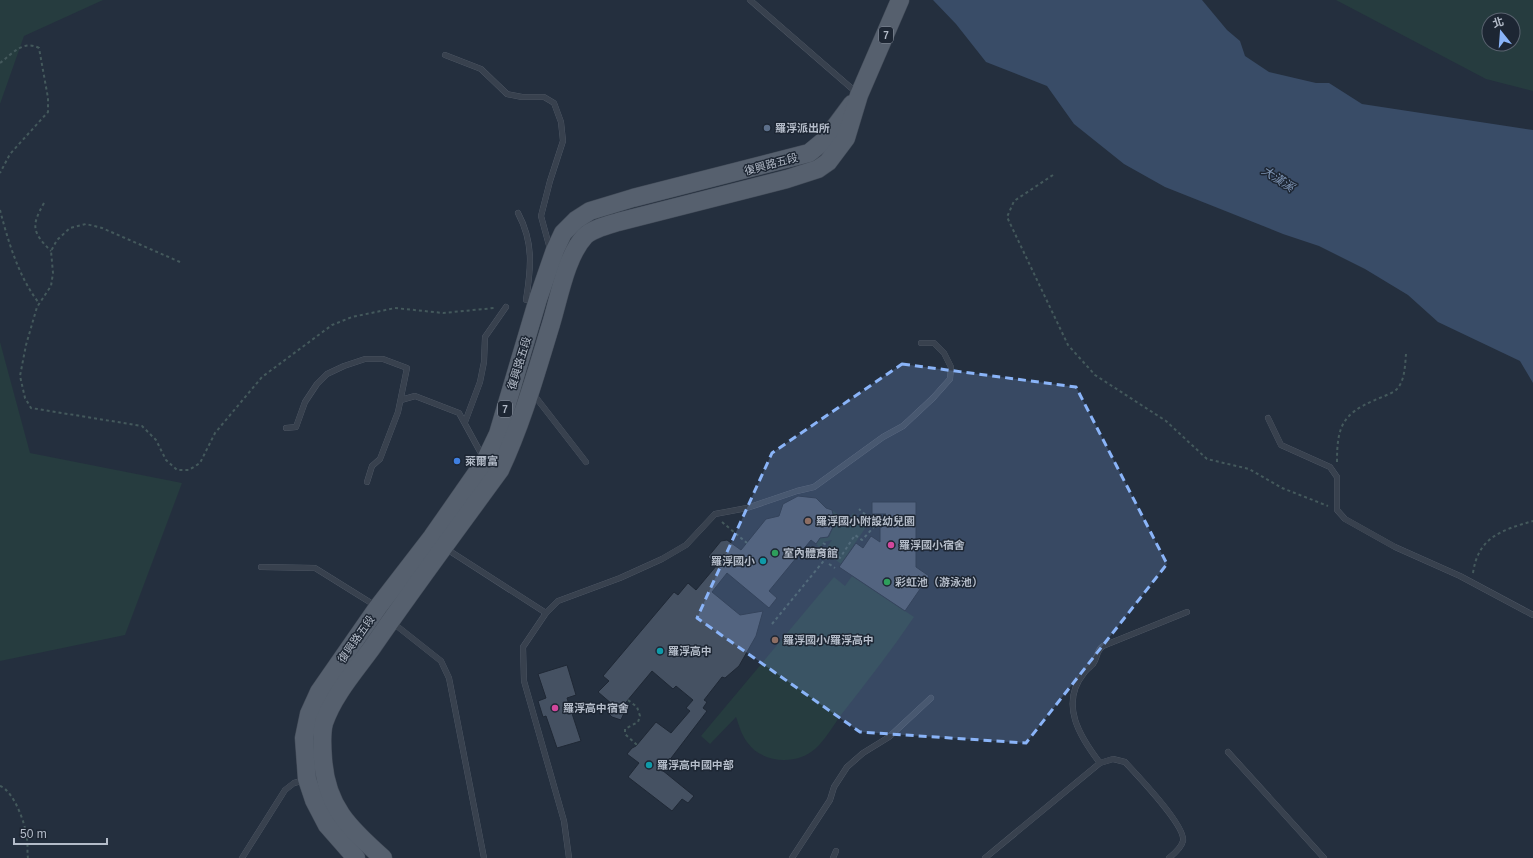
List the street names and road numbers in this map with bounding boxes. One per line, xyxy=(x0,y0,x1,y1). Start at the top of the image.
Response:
road number: 7 xyxy=(879,27,893,43)
street label: 復興路五段 xyxy=(743,151,799,177)
street label: 復興路五段 xyxy=(505,335,533,391)
road number: 7 xyxy=(498,401,512,417)
street label: 復興路五段 xyxy=(335,613,377,665)

